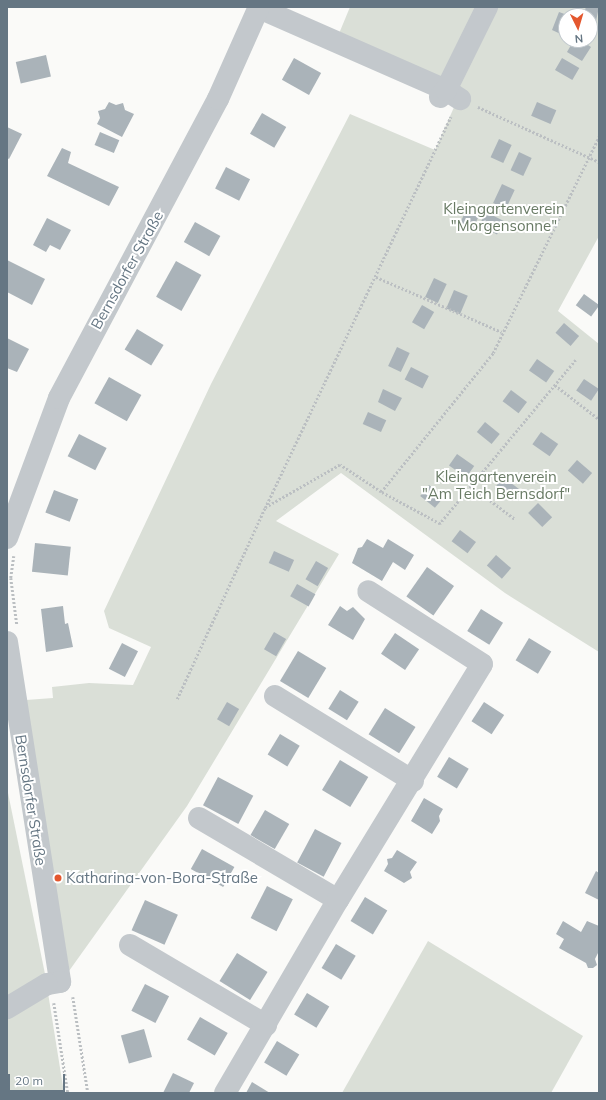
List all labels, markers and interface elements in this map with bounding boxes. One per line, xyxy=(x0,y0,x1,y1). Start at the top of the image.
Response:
north arrow xyxy=(558,8,598,48)
text: N xyxy=(574,32,584,46)
park label: Kleingartenverein "Morgensonne" xyxy=(443,199,565,234)
street label: Bernsdorfer Straße xyxy=(87,208,167,332)
park label: Kleingartenverein "Am Teich Bernsdorf" xyxy=(422,467,570,502)
street label: Bernsdorfer Straße xyxy=(12,733,50,867)
place label: Katharina-von-Bora-Straße xyxy=(66,869,258,887)
marker: Katharina-von-Bora-Straße xyxy=(53,873,63,883)
scale bar xyxy=(10,1066,67,1092)
text: 20 m xyxy=(15,1073,43,1088)

